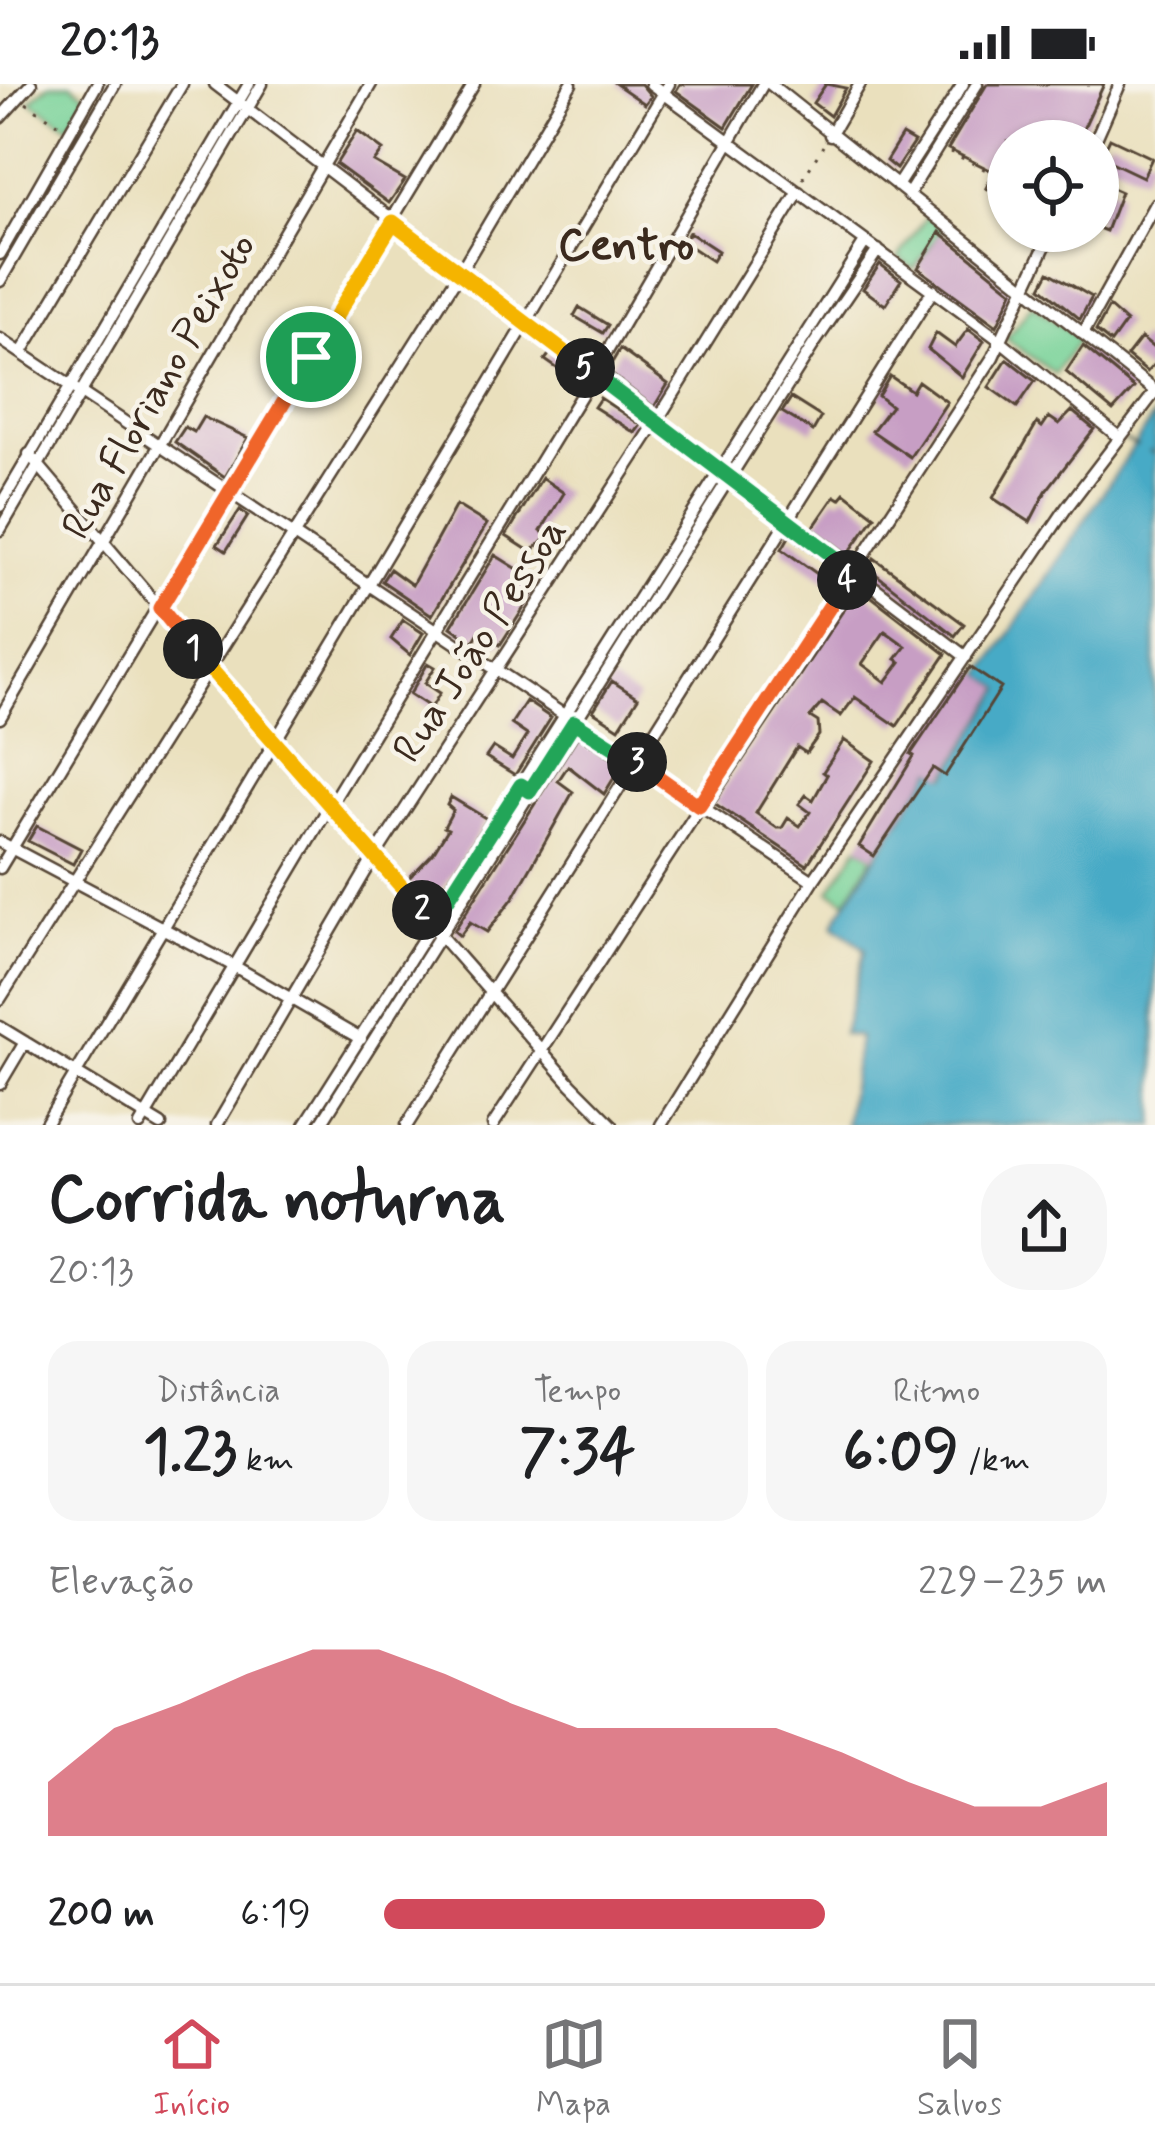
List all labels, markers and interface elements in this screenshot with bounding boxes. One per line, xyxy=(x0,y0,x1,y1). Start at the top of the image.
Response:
text: 20:13 xyxy=(60,13,159,72)
map controls xyxy=(987,120,1119,252)
button: locate xyxy=(987,120,1119,252)
district label: Centro xyxy=(558,217,694,276)
street label: Rua Floriano Peixoto xyxy=(50,224,270,550)
pin xyxy=(260,306,362,408)
icon: arrive xyxy=(278,324,344,390)
pin: 5 xyxy=(555,338,615,398)
text: 5 xyxy=(575,346,595,390)
street label: Rua João Pessoa xyxy=(381,508,581,774)
pin: 4 xyxy=(817,550,877,610)
text: 4 xyxy=(837,558,857,602)
pin: 1 xyxy=(163,619,223,679)
text: 1 xyxy=(186,627,200,671)
pin: 3 xyxy=(607,732,667,792)
text: 3 xyxy=(630,740,644,784)
pin: 2 xyxy=(392,880,452,940)
text: 2 xyxy=(414,888,430,932)
text: Corrida noturna xyxy=(48,1159,506,1245)
button: share xyxy=(981,1164,1107,1290)
text: 20:13 xyxy=(48,1247,134,1298)
text: Distância xyxy=(157,1370,280,1414)
text: Tempo xyxy=(534,1370,621,1414)
text: Ritmo xyxy=(893,1370,980,1414)
text: 1.23 xyxy=(143,1414,237,1493)
text: 7:34 xyxy=(520,1414,635,1493)
text: 6:09 xyxy=(843,1414,959,1493)
text: km xyxy=(237,1439,294,1483)
text: /km xyxy=(959,1439,1030,1483)
text: Elevação xyxy=(48,1557,194,1608)
text: 229–235 m xyxy=(918,1557,1107,1608)
text: 200 m xyxy=(48,1889,154,1940)
text: 6:19 xyxy=(240,1889,311,1940)
tab: Início xyxy=(153,2011,230,2127)
tab: Mapa xyxy=(536,2011,611,2127)
tab: Salvos xyxy=(917,2011,1002,2127)

